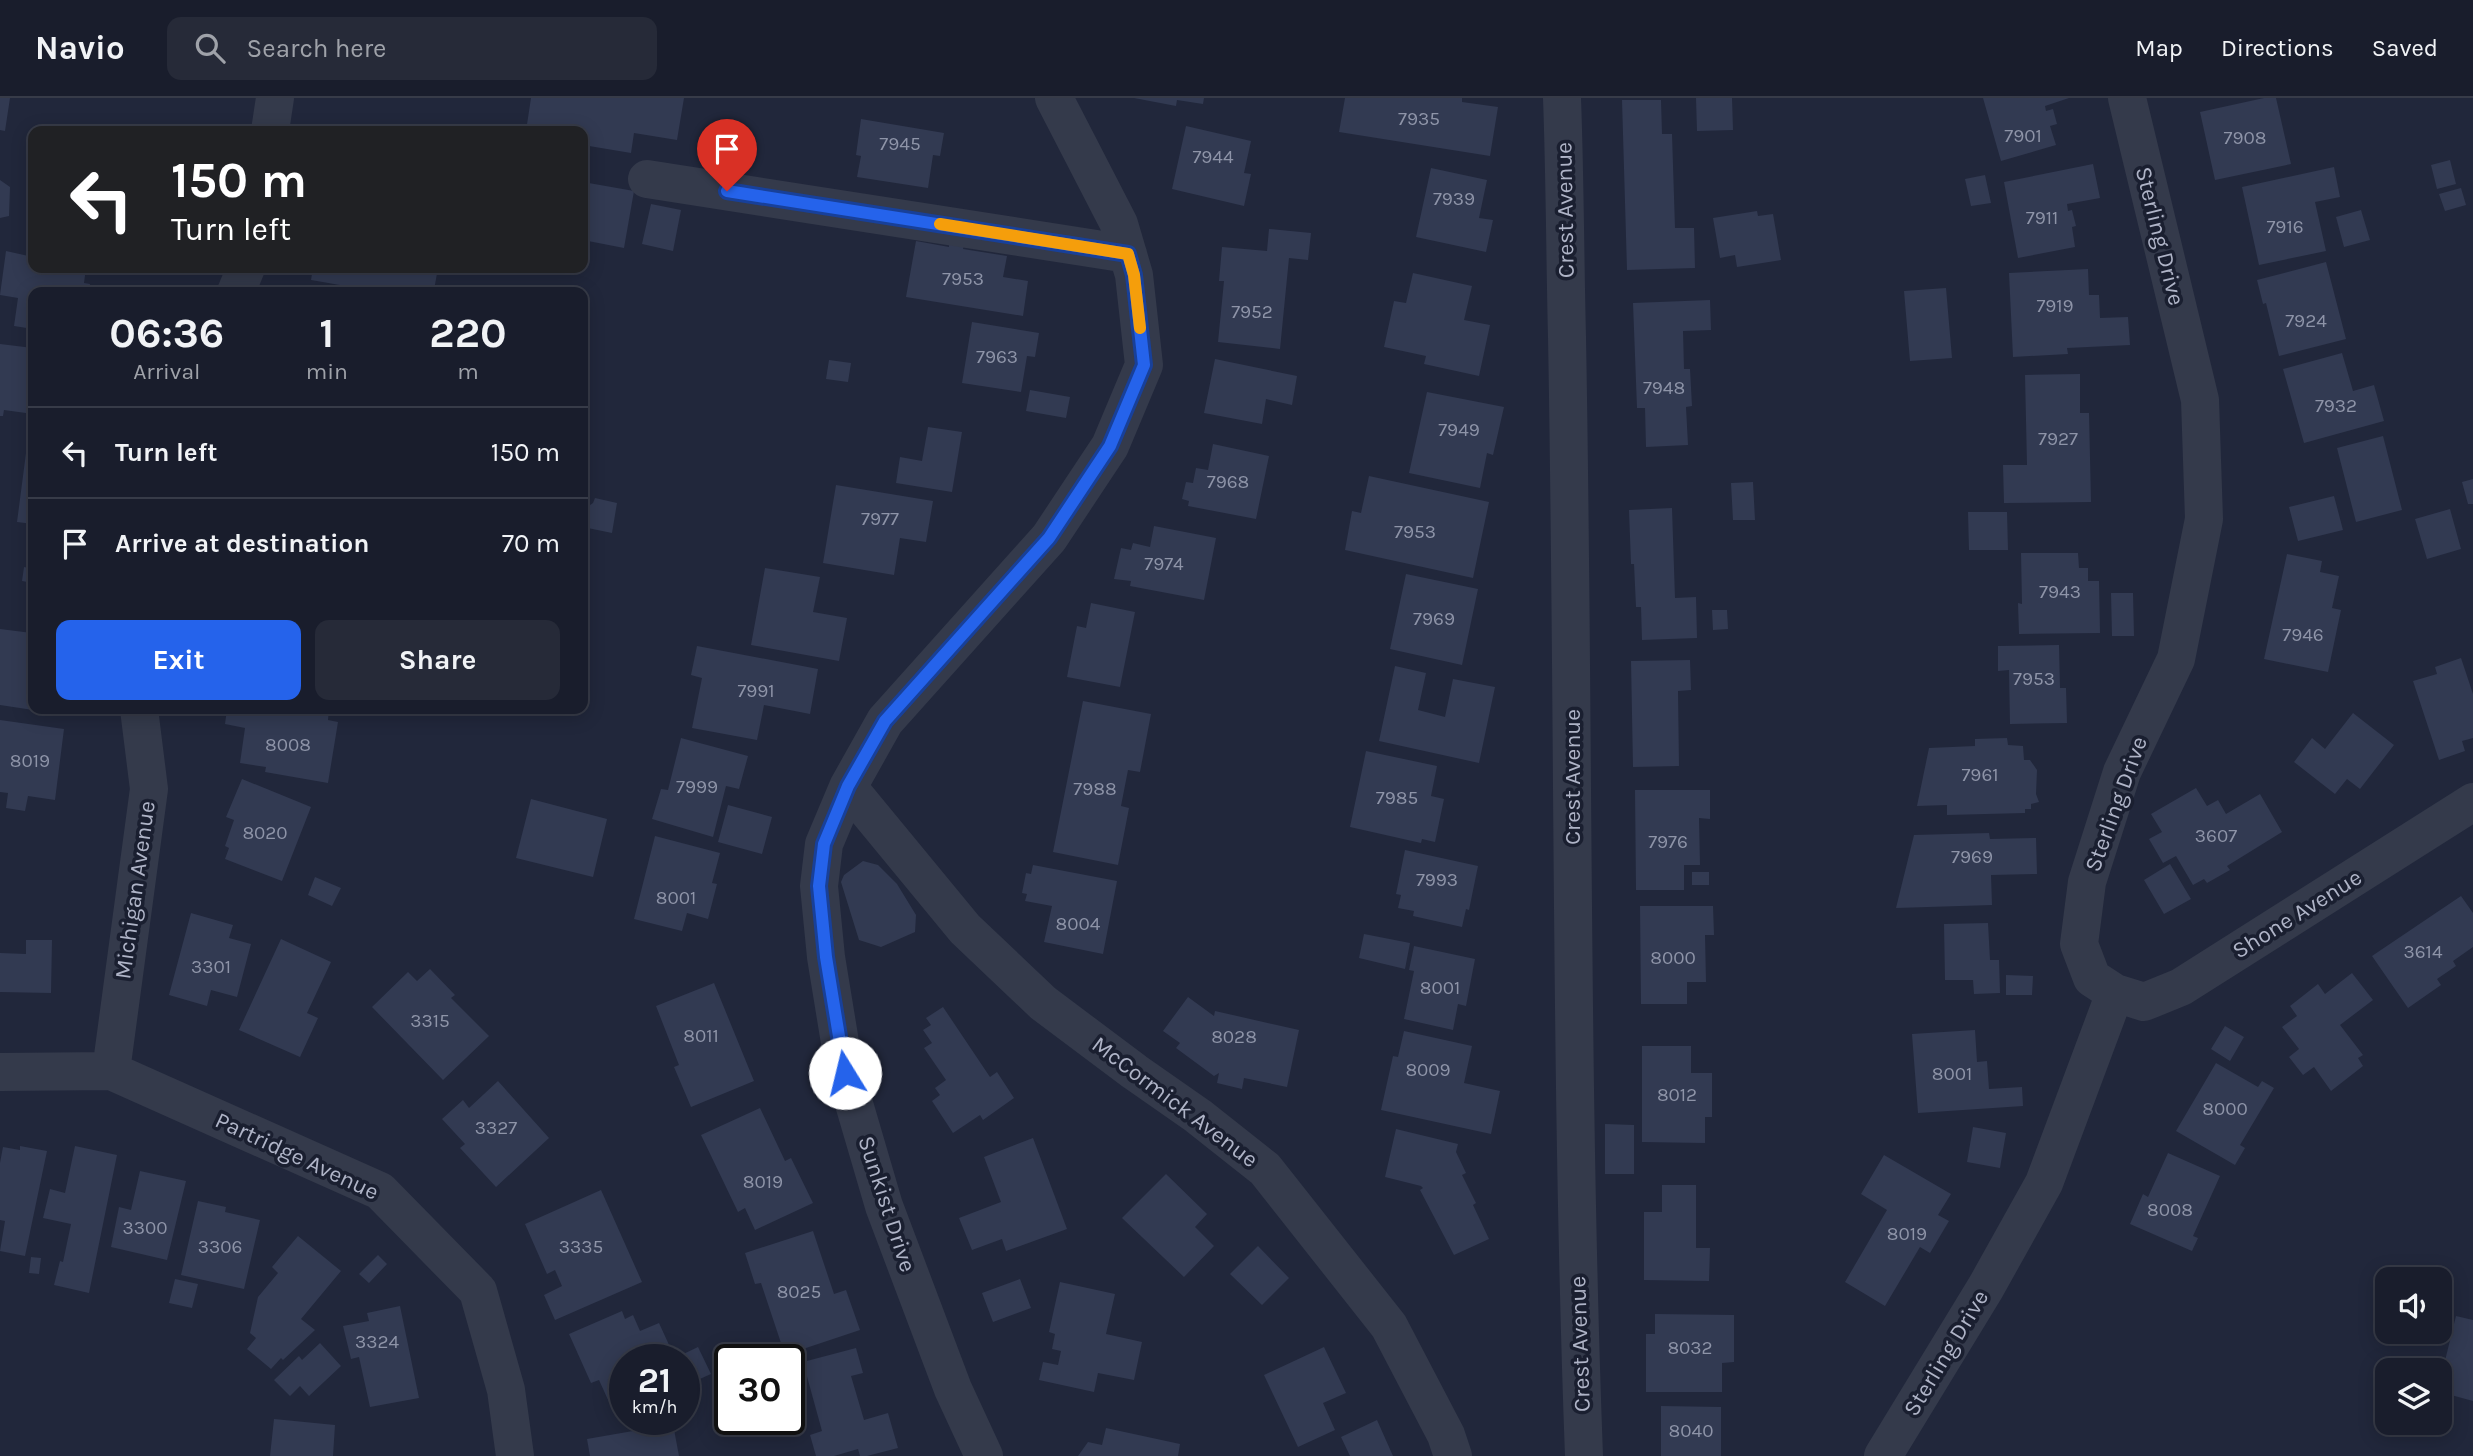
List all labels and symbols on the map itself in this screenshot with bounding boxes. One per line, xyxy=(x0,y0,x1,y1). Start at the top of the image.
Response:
house number: 7935 xyxy=(1398,108,1440,130)
pin xyxy=(697,119,757,191)
house number: 7901 xyxy=(2004,125,2042,147)
house number: 7908 xyxy=(2224,127,2266,149)
house number: 7945 xyxy=(879,133,921,155)
street label: Crest Avenue xyxy=(1550,142,1580,278)
house number: 7944 xyxy=(1192,146,1234,168)
street label: Sterling Drive xyxy=(2130,164,2190,308)
house number: 7939 xyxy=(1433,188,1475,210)
house number: 7911 xyxy=(2026,207,2058,229)
house number: 7916 xyxy=(2266,216,2304,238)
house number: 7953 xyxy=(942,268,984,290)
house number: 7919 xyxy=(2036,295,2074,317)
house number: 7952 xyxy=(1231,301,1273,323)
house number: 7924 xyxy=(2285,310,2327,332)
house number: 7963 xyxy=(976,346,1018,368)
house number: 7948 xyxy=(1643,377,1685,399)
house number: 7932 xyxy=(2315,395,2357,417)
house number: 7949 xyxy=(1438,419,1480,441)
house number: 7927 xyxy=(2038,428,2078,450)
house number: 7968 xyxy=(1207,471,1249,493)
house number: 7977 xyxy=(861,508,899,530)
house number: 7953 xyxy=(1394,521,1436,543)
house number: 7974 xyxy=(1144,553,1184,575)
house number: 7943 xyxy=(2039,581,2081,603)
house number: 7969 xyxy=(1413,608,1455,630)
house number: 7946 xyxy=(2282,624,2324,646)
house number: 7953 xyxy=(2013,668,2055,690)
house number: 7991 xyxy=(737,680,775,702)
street label: Crest Avenue xyxy=(1559,709,1586,845)
street label: Sterling Drive xyxy=(2079,733,2153,875)
house number: 8008 xyxy=(265,734,311,756)
house number: 8019 xyxy=(10,750,50,772)
house number: 7961 xyxy=(1961,764,1999,786)
house number: 7999 xyxy=(676,776,718,798)
house number: 7988 xyxy=(1073,778,1117,800)
house number: 7985 xyxy=(1376,787,1418,809)
street label: Michigan Avenue xyxy=(109,799,161,981)
house number: 8020 xyxy=(242,822,288,844)
house number: 3607 xyxy=(2195,825,2237,847)
house number: 7976 xyxy=(1648,831,1688,853)
house number: 7969 xyxy=(1951,846,1993,868)
street label: Shone Avenue xyxy=(2227,864,2367,964)
house number: 7993 xyxy=(1416,869,1458,891)
house number: 8001 xyxy=(656,887,696,909)
house number: 8004 xyxy=(1056,913,1101,935)
house number: 3614 xyxy=(2404,941,2443,963)
house number: 8000 xyxy=(1650,947,1696,969)
house number: 3301 xyxy=(191,956,231,978)
house number: 8001 xyxy=(1420,977,1460,999)
house number: 3315 xyxy=(410,1010,450,1032)
house number: 8011 xyxy=(683,1025,719,1047)
house number: 8028 xyxy=(1211,1026,1257,1048)
street label: McCormick Avenue xyxy=(1087,1031,1263,1173)
position arrow xyxy=(808,1036,882,1110)
house number: 8009 xyxy=(1405,1059,1451,1081)
house number: 8001 xyxy=(1932,1063,1972,1085)
house number: 8012 xyxy=(1657,1084,1697,1106)
house number: 8000 xyxy=(2202,1098,2248,1120)
street label: Partridge Avenue xyxy=(211,1106,383,1206)
house number: 3327 xyxy=(475,1117,517,1139)
street label: Sunkist Drive xyxy=(852,1133,922,1275)
house number: 8019 xyxy=(743,1171,783,1193)
house number: 8008 xyxy=(2147,1199,2193,1221)
house number: 3300 xyxy=(123,1217,168,1239)
house number: 8019 xyxy=(1887,1223,1927,1245)
house number: 3306 xyxy=(198,1236,242,1258)
house number: 3335 xyxy=(559,1236,603,1258)
street label: Crest Avenue xyxy=(1564,1276,1596,1412)
house number: 8025 xyxy=(777,1281,821,1303)
street label: Sterling Drive xyxy=(1898,1285,1994,1421)
house number: 3324 xyxy=(355,1331,399,1353)
house number: 8032 xyxy=(1667,1337,1713,1359)
speed limit sign: 30 xyxy=(714,1344,805,1435)
house number: 8040 xyxy=(1669,1420,1713,1442)

